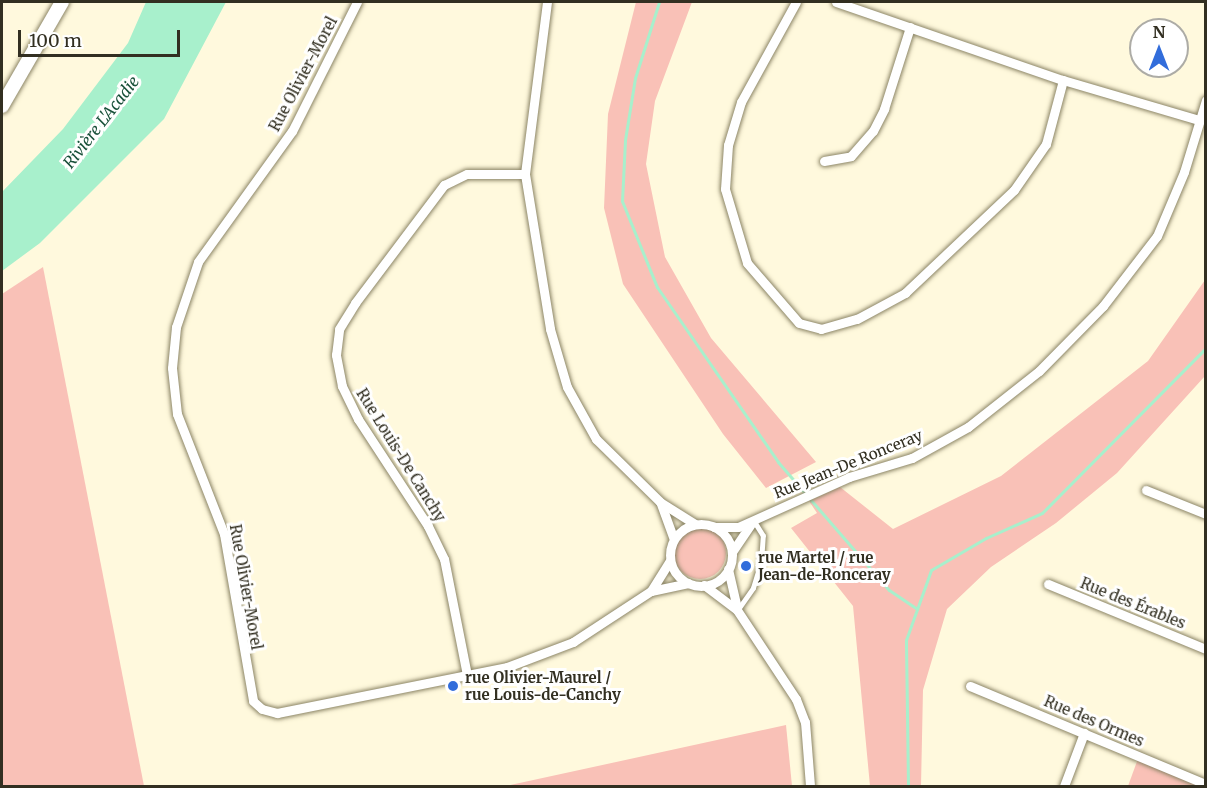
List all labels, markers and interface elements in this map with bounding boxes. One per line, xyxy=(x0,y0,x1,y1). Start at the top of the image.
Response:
street label: Rue Olivier-Morel xyxy=(265,14,341,134)
scale bar xyxy=(21,18,183,56)
north arrow xyxy=(1129,18,1189,78)
text: N xyxy=(1153,22,1165,42)
text: 100 m xyxy=(29,29,82,52)
water label: Rivière L'Acadie xyxy=(59,72,143,172)
street label: Rue Louis-De Canchy xyxy=(353,385,449,525)
street label: Rue Jean-De Ronceray xyxy=(771,426,925,502)
street label: Rue Olivier-Morel xyxy=(226,523,266,651)
place label: rue Martel / rue Jean-de-Ronceray xyxy=(758,548,891,583)
marker: rue Martel / rue Jean-de-Ronceray xyxy=(739,559,753,573)
street label: Rue des Érables xyxy=(1078,574,1188,632)
place label: rue Olivier-Maurel / rue Louis-de-Canchy xyxy=(465,668,621,703)
marker: rue Olivier-Maurel / rue Louis-de-Canchy xyxy=(446,679,460,693)
street label: Rue des Ormes xyxy=(1041,692,1147,750)

